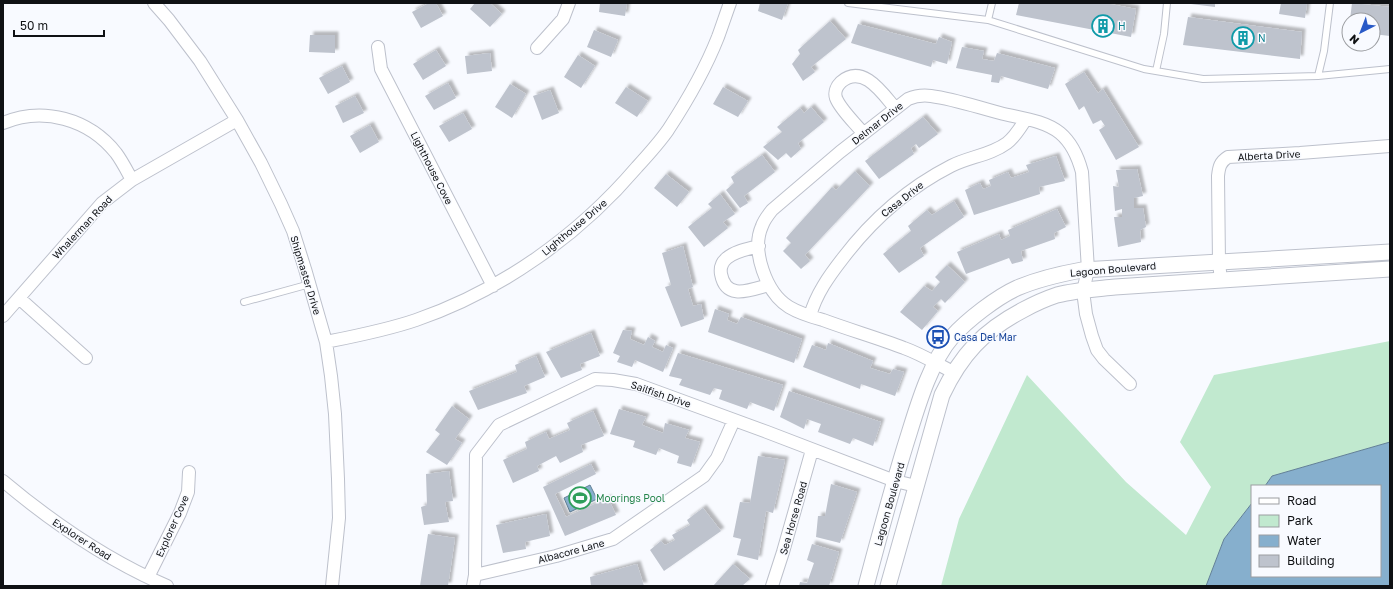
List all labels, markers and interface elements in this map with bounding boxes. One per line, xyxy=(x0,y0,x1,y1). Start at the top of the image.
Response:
scale bar xyxy=(14,12,104,38)
north arrow xyxy=(1341,12,1381,52)
building icon: H xyxy=(1090,13,1116,39)
text: 50 m xyxy=(20,18,48,33)
place label: H xyxy=(1118,20,1126,32)
building icon: N xyxy=(1230,25,1256,51)
place label: N xyxy=(1258,32,1266,44)
text: N xyxy=(1347,32,1361,47)
street label: Delmar Drive xyxy=(849,99,905,147)
street label: Lighthouse Cove xyxy=(408,130,456,207)
street label: Alberta Drive xyxy=(1237,147,1301,163)
street label: Casa Drive xyxy=(878,179,926,219)
street label: Whalerman Road xyxy=(50,193,114,261)
street label: Lighthouse Drive xyxy=(539,196,609,258)
street label: Shipmaster Drive xyxy=(288,234,324,316)
street label: Lagoon Boulevard xyxy=(1069,259,1157,279)
bus stop icon: Casa Del Mar xyxy=(925,324,951,350)
place label: Casa Del Mar xyxy=(954,331,1017,343)
street label: Sailfish Drive xyxy=(629,378,693,410)
street label: Lagoon Boulevard xyxy=(871,461,907,547)
street label: Sea Horse Road xyxy=(777,480,809,556)
sports icon: Moorings Pool xyxy=(567,485,593,511)
legend xyxy=(1251,485,1381,577)
place label: Moorings Pool xyxy=(596,492,665,504)
street label: Explorer Cove xyxy=(153,493,191,559)
text: Road xyxy=(1287,493,1316,508)
text: Park xyxy=(1287,513,1313,528)
street label: Explorer Road xyxy=(50,516,114,562)
text: Water xyxy=(1287,533,1321,548)
street label: Albacore Lane xyxy=(536,536,606,566)
text: Building xyxy=(1287,553,1335,568)

